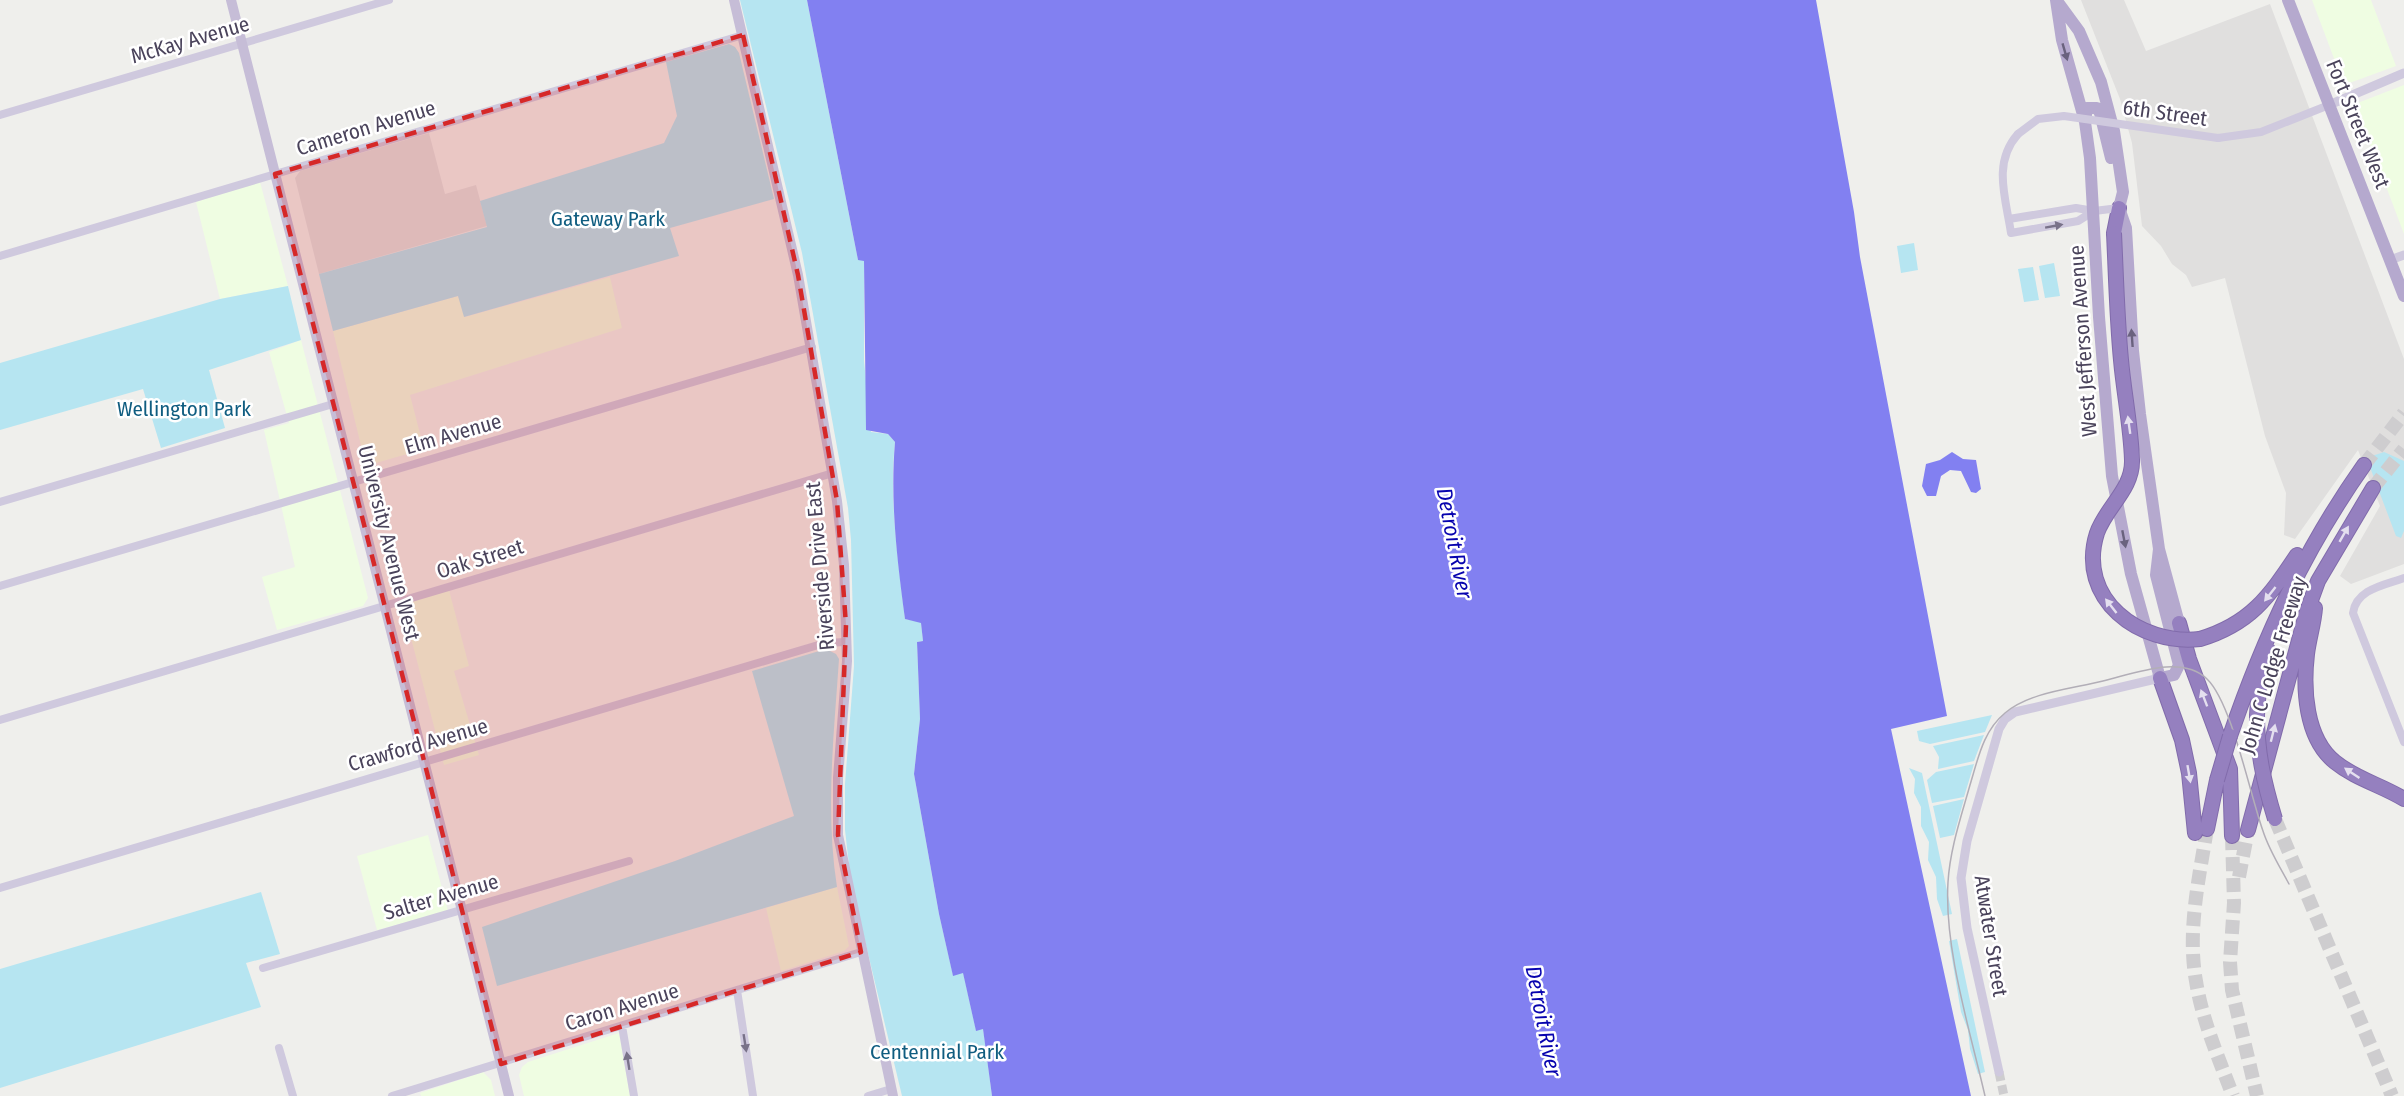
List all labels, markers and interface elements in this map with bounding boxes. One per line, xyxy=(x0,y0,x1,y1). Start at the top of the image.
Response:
street label: McKay Avenue xyxy=(128,11,252,69)
one-way arrow xyxy=(2061,43,2070,61)
street label: Fort Street West xyxy=(2320,56,2396,192)
street label: Cameron Avenue xyxy=(293,94,439,162)
street label: 6th Street xyxy=(2121,94,2209,132)
park label: Gateway Park xyxy=(551,206,665,232)
one-way arrow xyxy=(2045,221,2064,230)
street label: West Jefferson Avenue xyxy=(2063,244,2103,438)
one-way arrow xyxy=(2127,328,2137,347)
park label: Wellington Park xyxy=(117,396,251,422)
street label: Elm Avenue xyxy=(402,408,504,460)
one-way arrow xyxy=(2124,415,2134,434)
street label: University Avenue West xyxy=(352,443,426,644)
street label: Riverside Drive East xyxy=(800,480,840,651)
water label: Detroit River xyxy=(1431,486,1479,602)
one-way arrow xyxy=(2339,526,2350,542)
one-way arrow xyxy=(2120,530,2129,549)
street label: Oak Street xyxy=(433,533,527,585)
street label: John C Lodge Freeway xyxy=(2234,573,2313,757)
one-way arrow xyxy=(2263,586,2276,602)
one-way arrow xyxy=(2105,598,2117,613)
one-way arrow xyxy=(2199,689,2208,707)
street label: Crawford Avenue xyxy=(345,713,491,777)
one-way arrow xyxy=(2269,723,2279,742)
one-way arrow xyxy=(2184,764,2193,783)
one-way arrow xyxy=(2344,768,2360,779)
street label: Salter Avenue xyxy=(381,868,501,926)
street label: Atwater Street xyxy=(1969,873,2013,999)
water label: Detroit River xyxy=(1520,964,1568,1080)
street label: Caron Avenue xyxy=(562,977,682,1037)
one-way arrow xyxy=(741,1034,750,1053)
park label: Centennial Park xyxy=(870,1039,1004,1065)
one-way arrow xyxy=(624,1051,633,1070)

